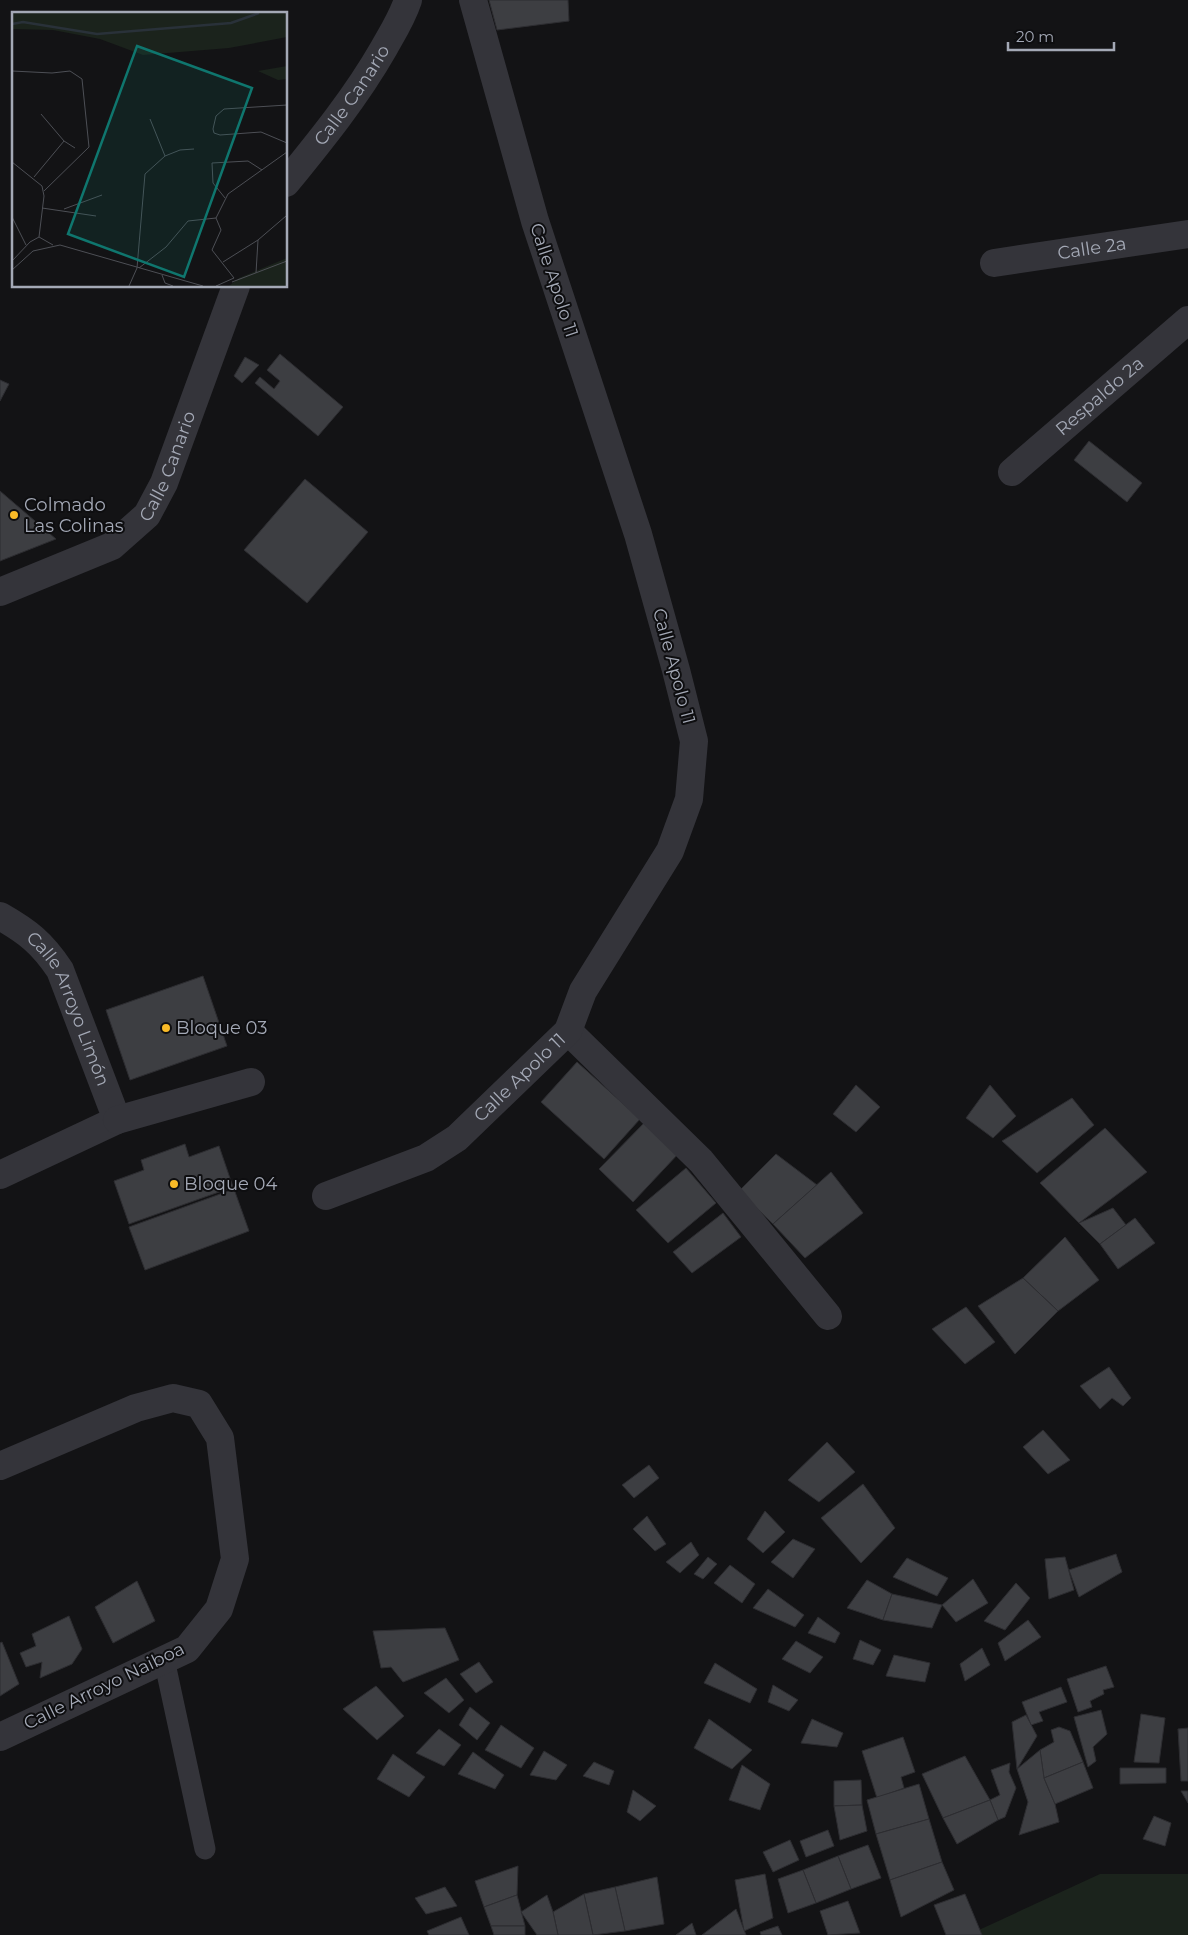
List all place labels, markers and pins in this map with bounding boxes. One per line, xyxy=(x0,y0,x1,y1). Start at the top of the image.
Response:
place label: Colmado Las Colinas xyxy=(24,494,124,537)
marker: Colmado Las Colinas xyxy=(8,509,20,521)
place label: Bloque 03 xyxy=(176,1017,267,1039)
marker: Bloque 03 xyxy=(160,1022,172,1034)
place label: Bloque 04 xyxy=(184,1173,278,1195)
marker: Bloque 04 xyxy=(168,1178,180,1190)

